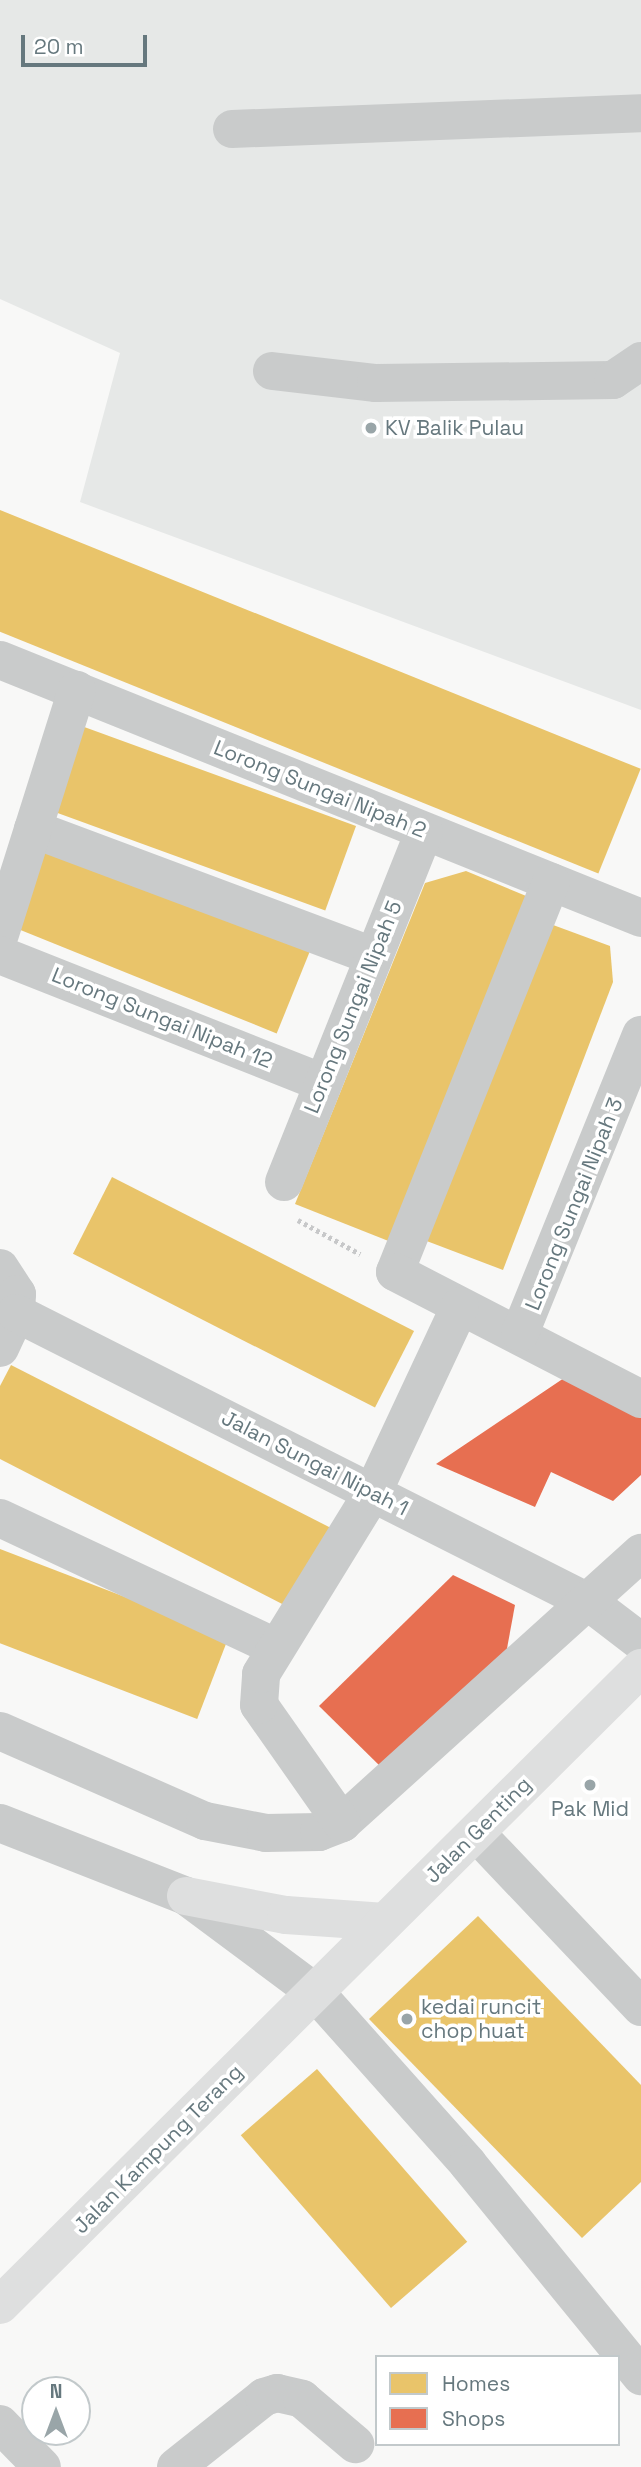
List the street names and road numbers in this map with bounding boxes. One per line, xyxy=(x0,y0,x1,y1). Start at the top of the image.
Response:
street label: Lorong Sungai Nipah 2 xyxy=(210,735,430,843)
street label: Lorong Sungai Nipah 5 xyxy=(299,897,407,1117)
street label: Lorong Sungai Nipah 12 xyxy=(48,962,276,1074)
street label: Lorong Sungai Nipah 3 xyxy=(520,1094,628,1314)
street label: Jalan Sungai Nipah 1 xyxy=(218,1405,412,1521)
street label: Jalan Genting xyxy=(420,1772,536,1888)
street label: Jalan Kampung Terang xyxy=(68,2059,248,2239)

